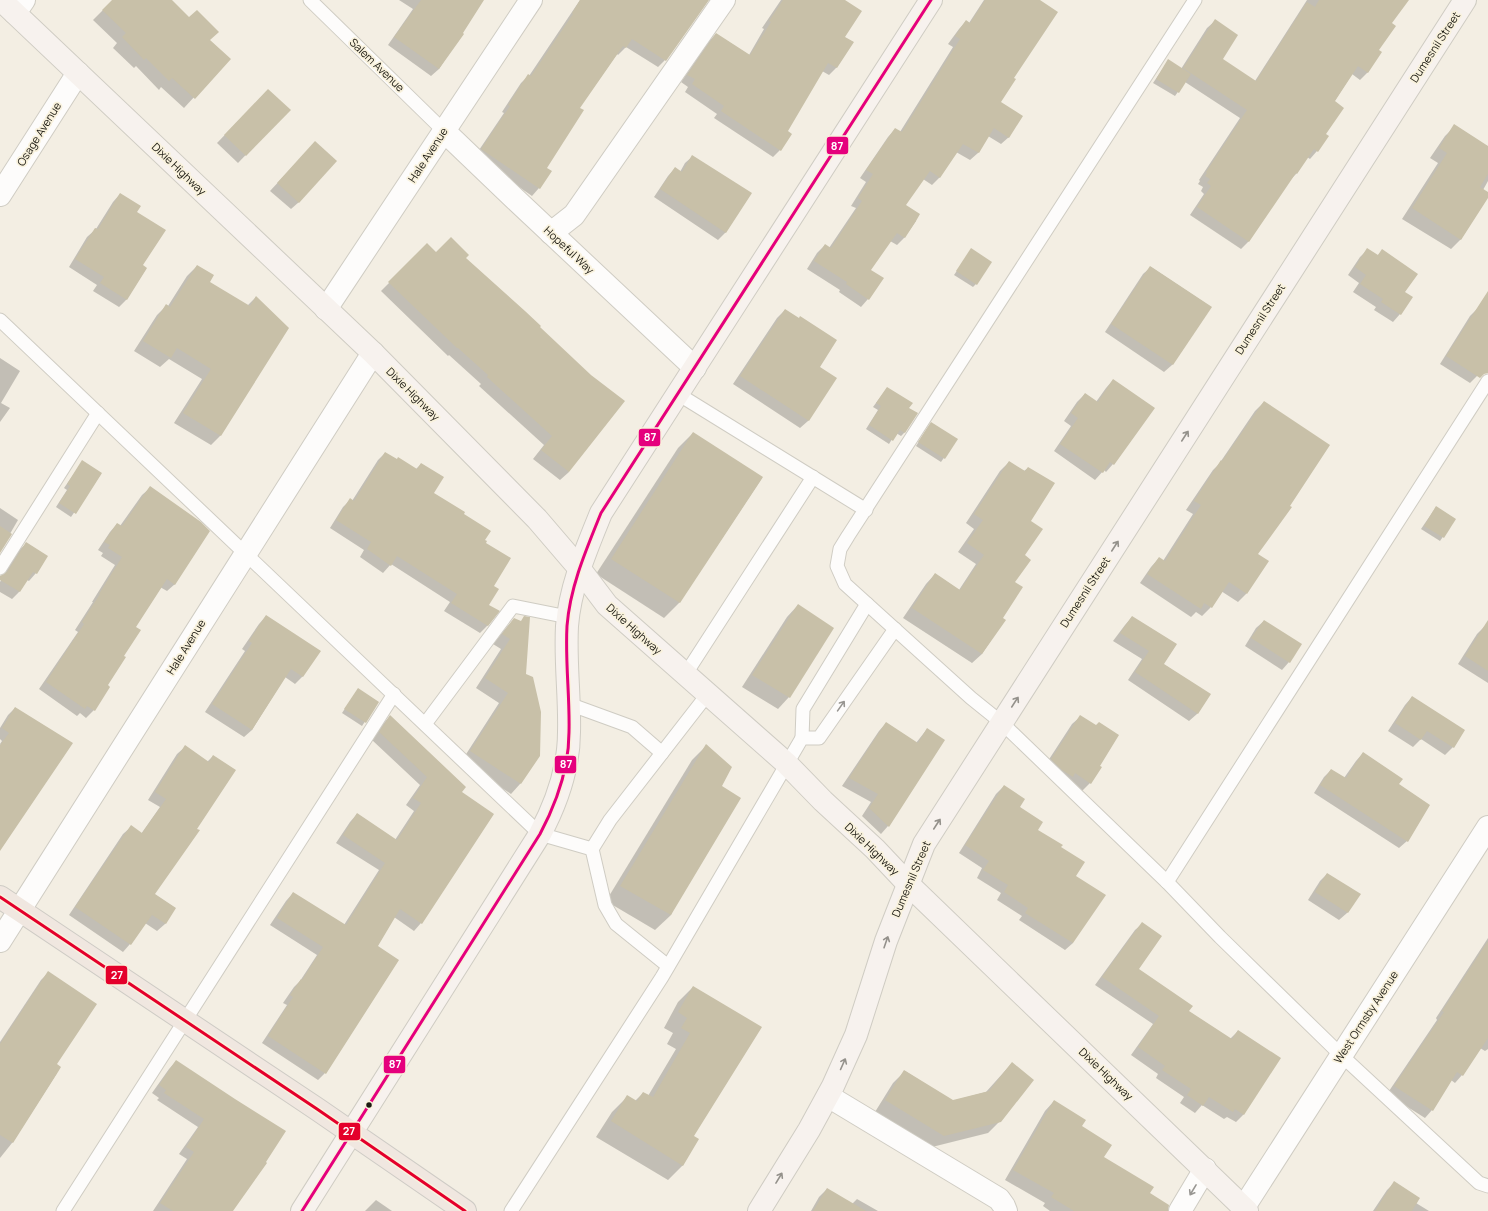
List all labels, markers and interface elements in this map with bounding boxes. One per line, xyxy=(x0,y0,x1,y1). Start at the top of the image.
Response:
street label: Dumesnil Street xyxy=(1406,8,1463,85)
street label: Salem Avenue xyxy=(347,35,408,95)
street label: Osage Avenue xyxy=(13,98,64,169)
street label: Hale Avenue xyxy=(404,124,451,185)
line badge: 87 xyxy=(826,136,849,155)
text: 87 xyxy=(831,138,843,153)
street label: Dixie Highway xyxy=(149,139,210,198)
street label: Hopeful Way xyxy=(541,222,598,277)
street label: Dumesnil Street xyxy=(1231,280,1288,357)
street label: Dixie Highway xyxy=(383,364,443,424)
line badge: 87 xyxy=(638,428,661,447)
text: 87 xyxy=(644,429,656,444)
one-way arrow xyxy=(1181,431,1189,442)
one-way arrow xyxy=(1111,541,1119,552)
street label: Dumesnil Street xyxy=(1056,553,1113,630)
street label: Dixie Highway xyxy=(603,600,665,658)
street label: Hale Avenue xyxy=(163,616,209,677)
one-way arrow xyxy=(1010,697,1019,708)
one-way arrow xyxy=(837,701,845,712)
line badge: 87 xyxy=(554,755,577,774)
text: 87 xyxy=(560,756,572,771)
street label: Dixie Highway xyxy=(842,819,903,878)
one-way arrow xyxy=(933,819,941,830)
street label: Dumesnil Street xyxy=(888,838,933,919)
one-way arrow xyxy=(882,936,890,948)
line badge: 27 xyxy=(105,965,128,985)
text: 27 xyxy=(111,967,123,982)
street label: West Ormsby Avenue xyxy=(1330,967,1401,1066)
street label: Dixie Highway xyxy=(1076,1044,1137,1103)
line badge: 87 xyxy=(383,1055,406,1074)
text: 87 xyxy=(389,1056,401,1071)
one-way arrow xyxy=(840,1059,847,1071)
unlabelled marker xyxy=(364,1100,374,1110)
line badge: 27 xyxy=(338,1122,361,1141)
text: 27 xyxy=(343,1123,355,1138)
one-way arrow xyxy=(776,1172,784,1184)
one-way arrow xyxy=(1189,1184,1197,1195)

